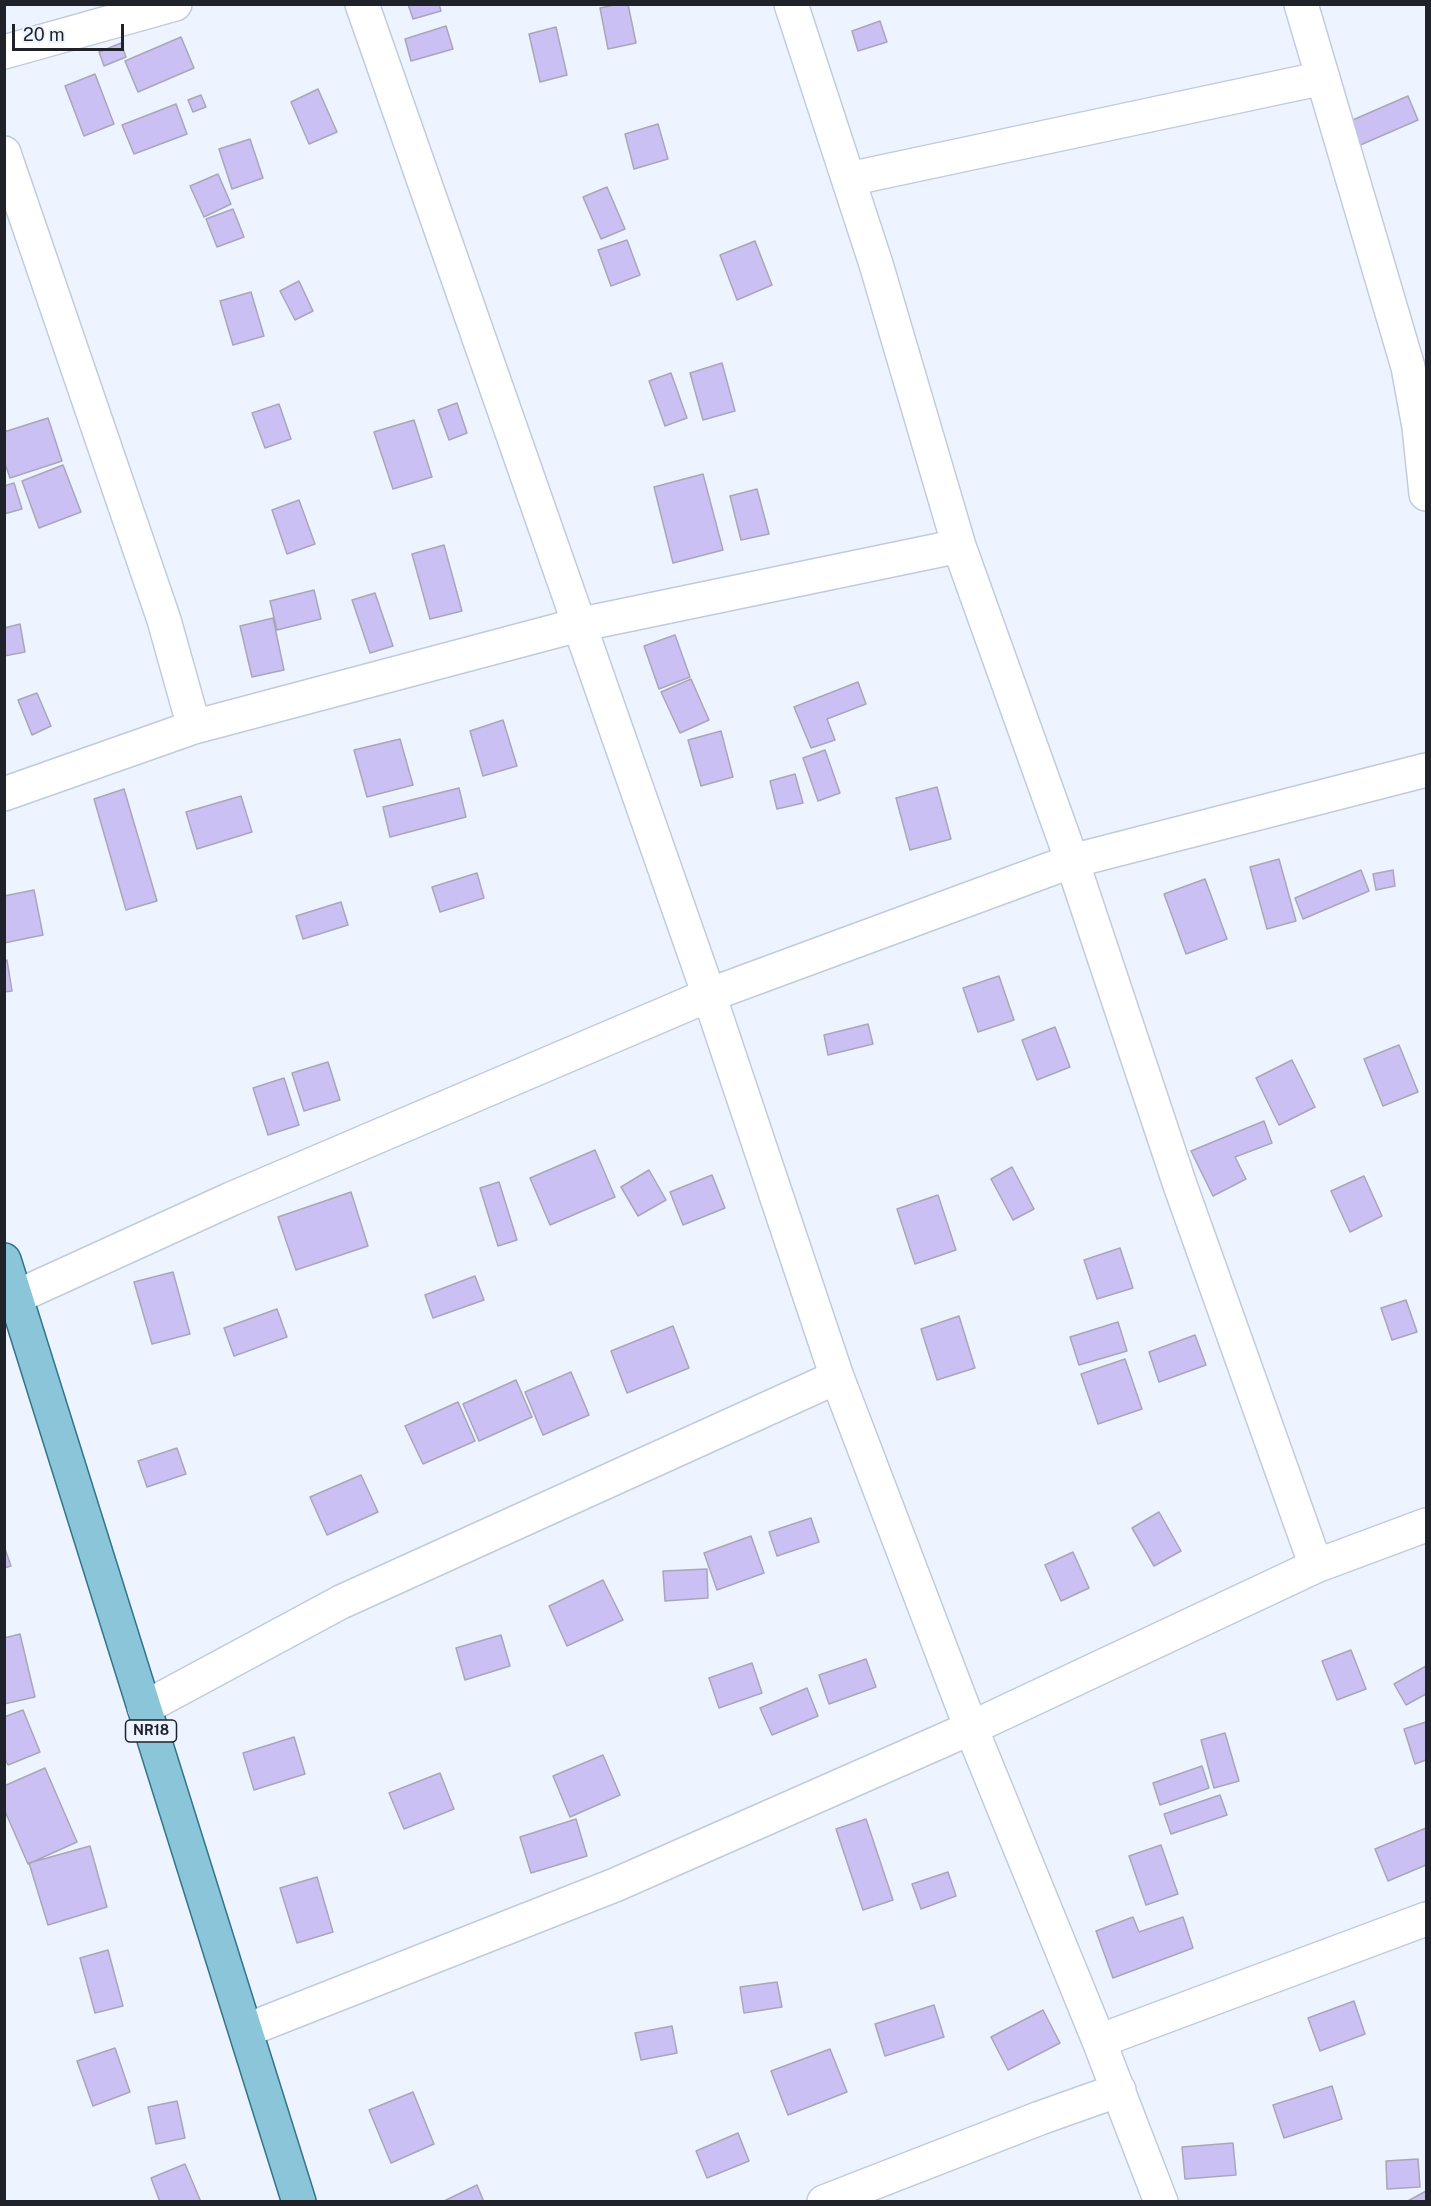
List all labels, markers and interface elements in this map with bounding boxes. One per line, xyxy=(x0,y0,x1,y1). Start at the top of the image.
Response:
scale bar xyxy=(15,12,128,50)
text: 20 m xyxy=(23,24,65,45)
road number: NR18 xyxy=(126,1720,176,1742)

